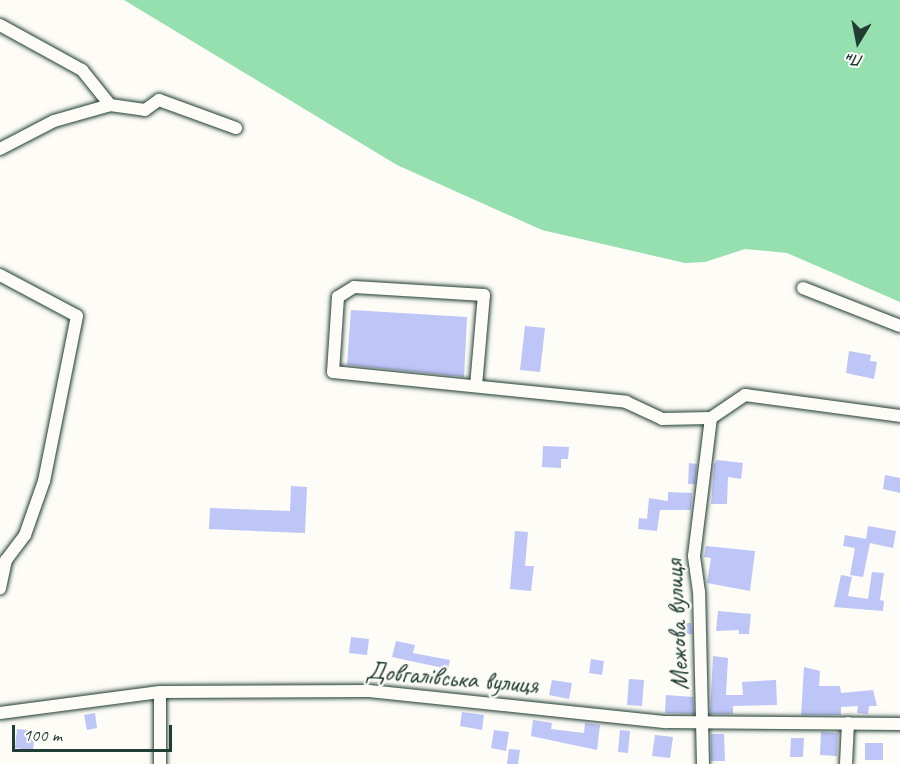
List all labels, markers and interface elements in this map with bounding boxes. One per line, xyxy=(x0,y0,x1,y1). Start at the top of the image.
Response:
north arrow xyxy=(828,12,888,72)
text: Пн xyxy=(845,48,865,71)
street label: Межова вулиця xyxy=(658,559,696,691)
street label: Довгалівська вулиця xyxy=(364,655,540,701)
scale bar xyxy=(15,713,176,751)
text: 100 m xyxy=(23,724,62,746)

